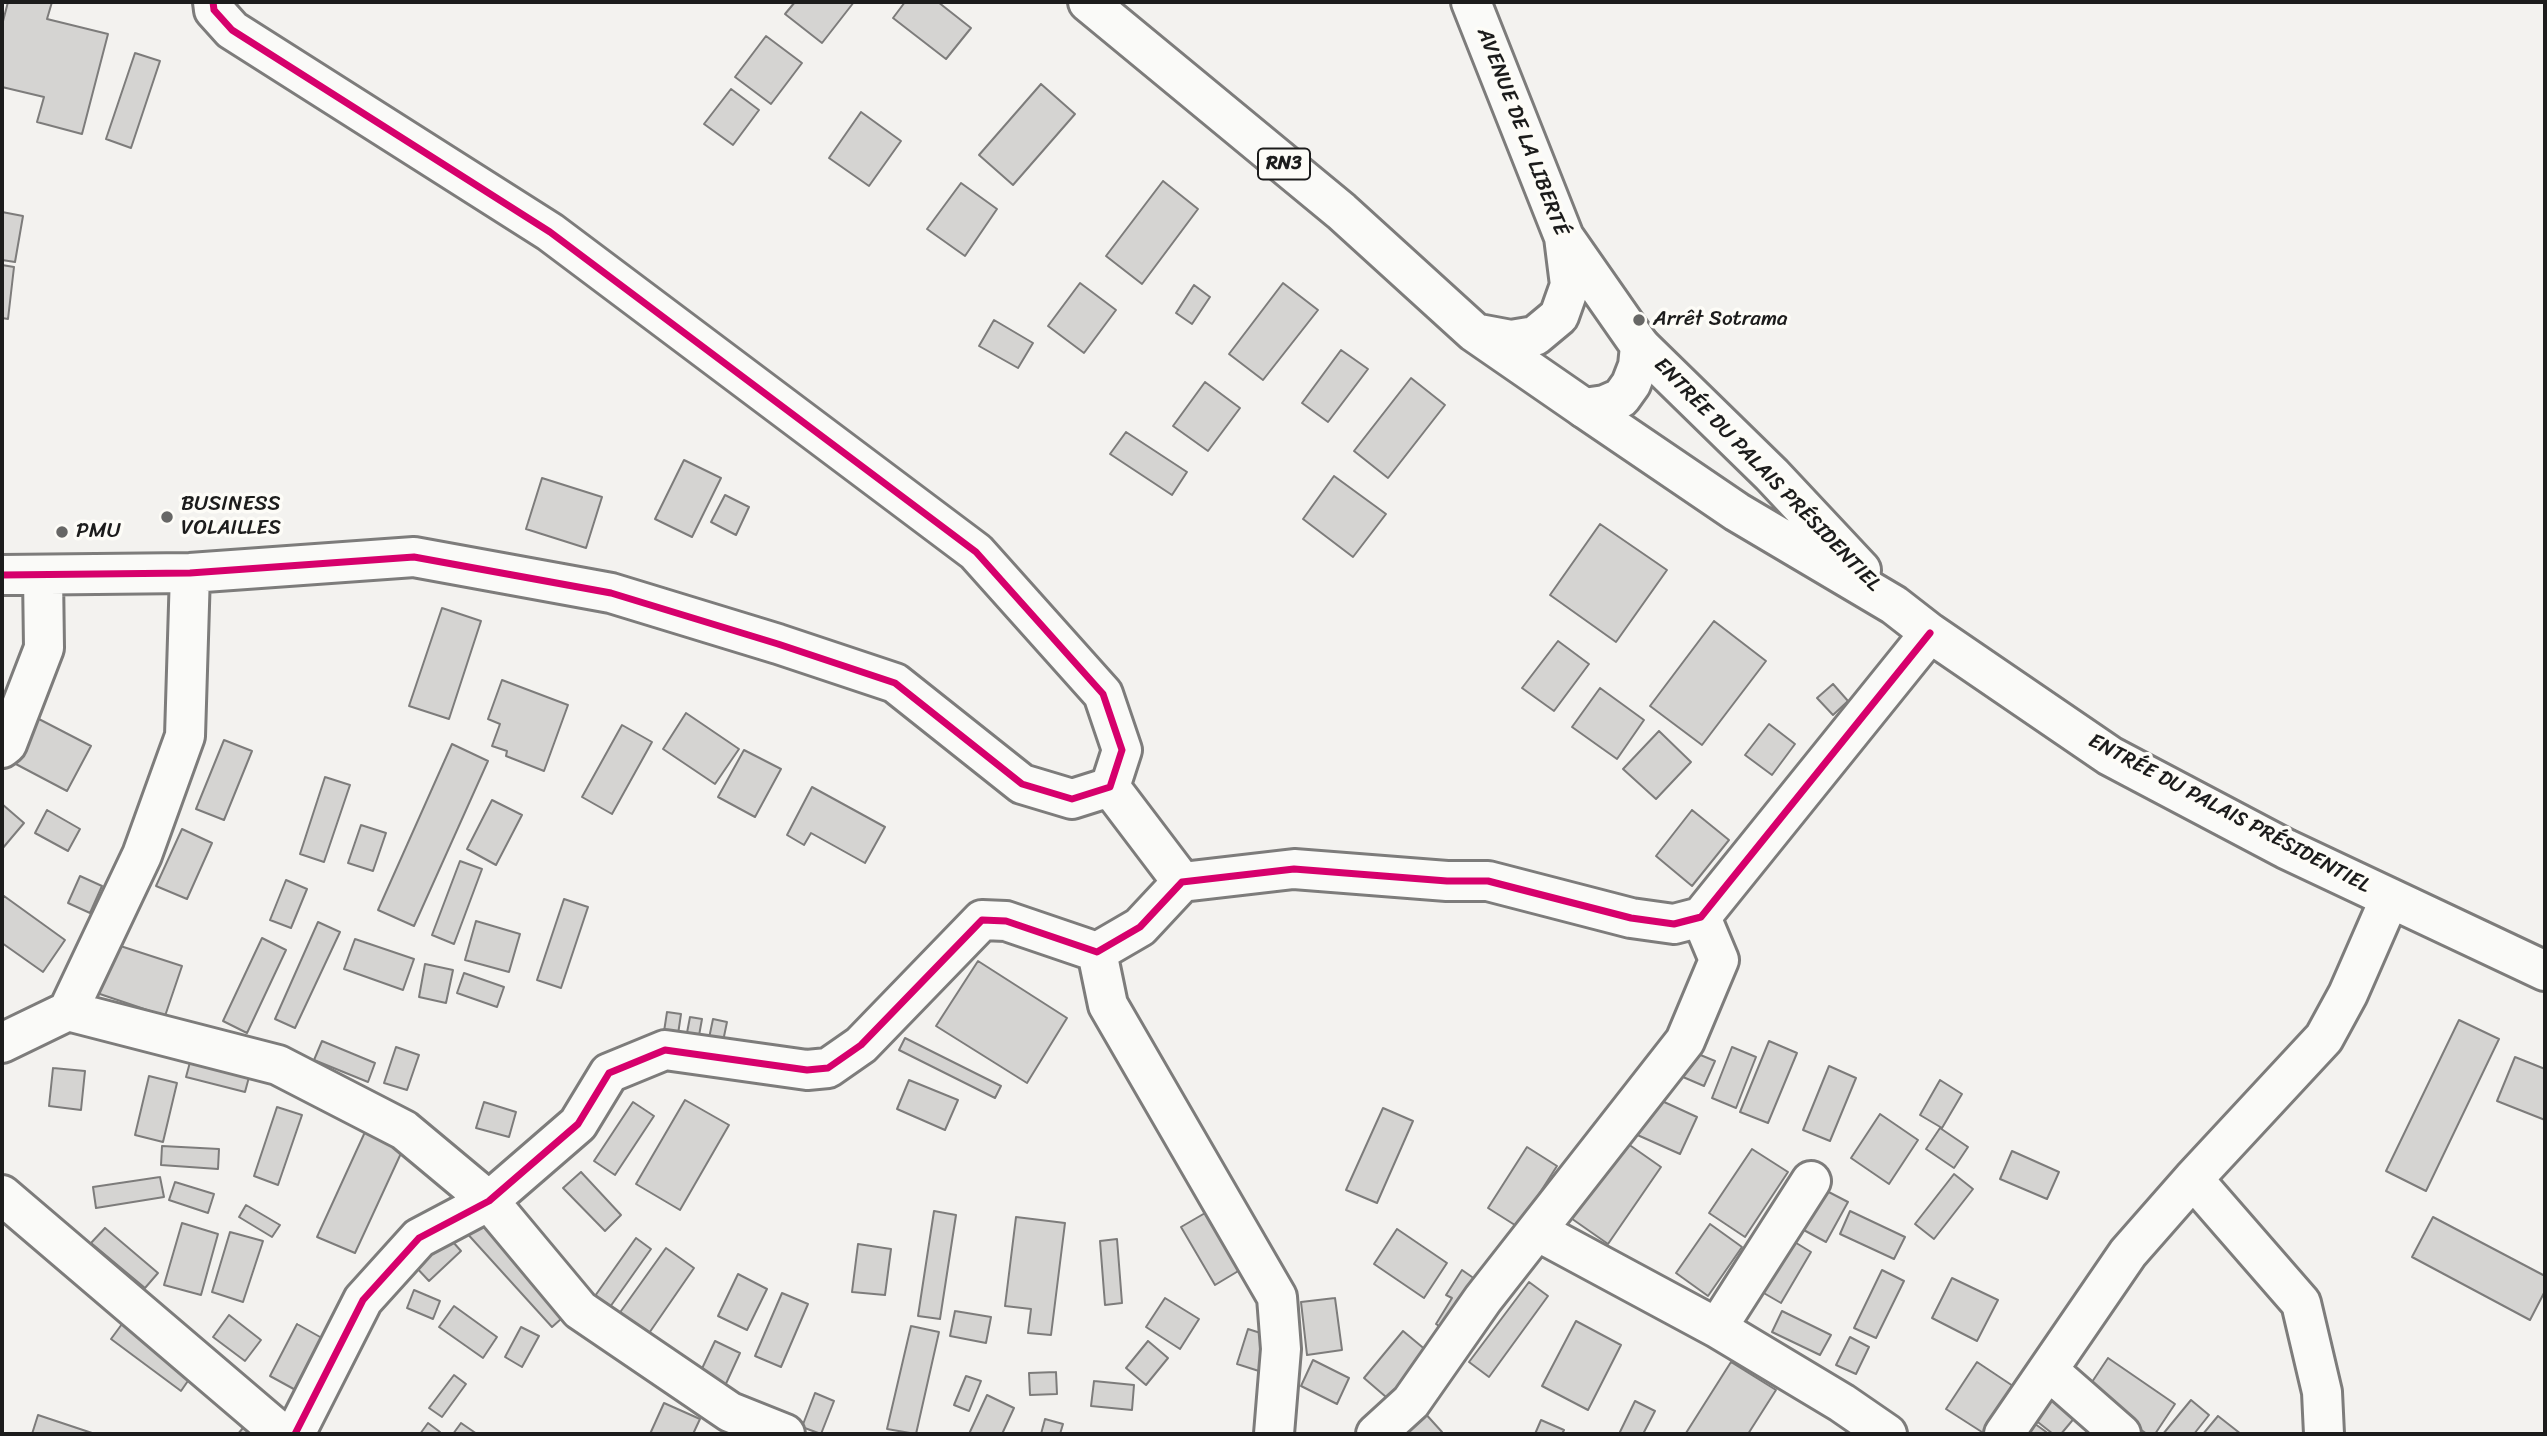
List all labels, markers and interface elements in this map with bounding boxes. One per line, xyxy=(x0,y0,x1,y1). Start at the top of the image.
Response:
street label: AVENUE DE LA LIBERTÉ xyxy=(1471,24,1573,240)
road number: RN3 xyxy=(1258,148,1310,180)
place label: Arrêt Sotrama xyxy=(1653,307,1788,333)
marker: Arrêt Sotrama xyxy=(1631,312,1647,328)
street label: ENTRÉE DU PALAIS PRÉSIDENTIEL xyxy=(1648,353,1886,597)
place label: BUSINESS VOLAILLES xyxy=(181,492,281,542)
marker: BUSINESS VOLAILLES xyxy=(159,509,175,525)
place label: PMU xyxy=(76,519,121,545)
marker: PMU xyxy=(54,524,70,540)
street label: ENTRÉE DU PALAIS PRÉSIDENTIEL xyxy=(2084,729,2374,899)

